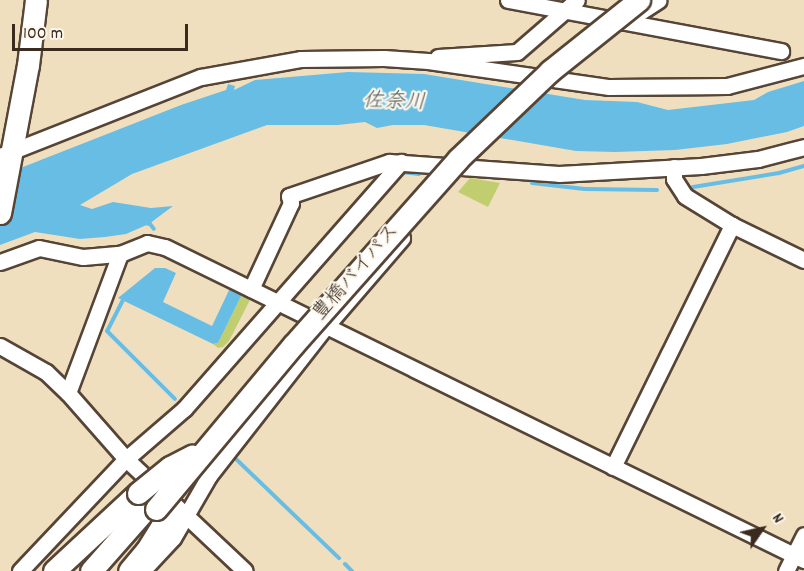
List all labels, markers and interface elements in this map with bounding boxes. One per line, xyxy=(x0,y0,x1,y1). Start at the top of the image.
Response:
scale bar xyxy=(15,12,190,50)
text: 100 m xyxy=(23,22,63,47)
water label: 佐奈川 xyxy=(362,89,426,117)
street label: 豊橋バイパス xyxy=(309,220,405,326)
north arrow xyxy=(732,499,792,559)
text: N xyxy=(766,509,789,528)

